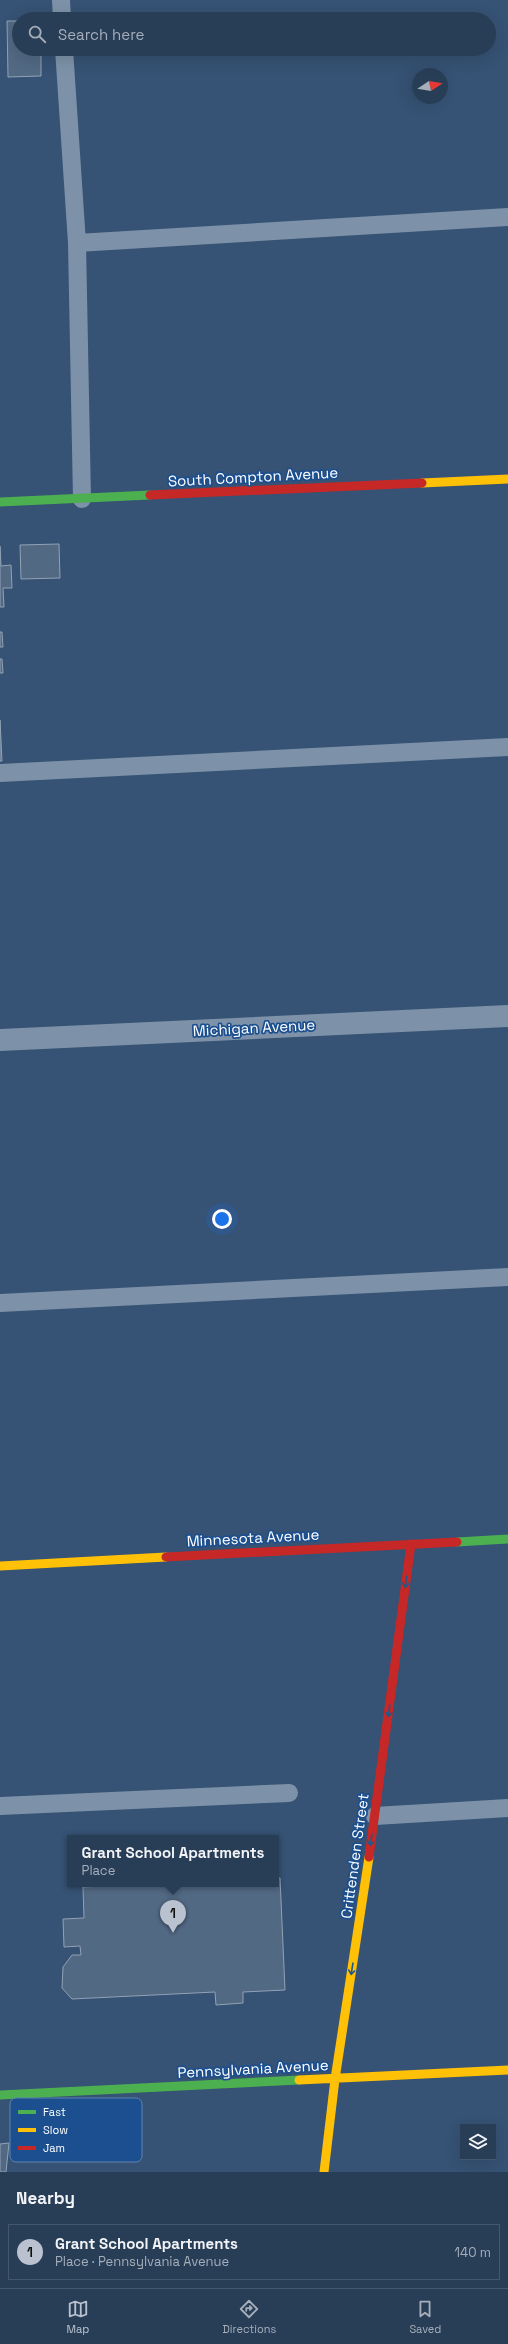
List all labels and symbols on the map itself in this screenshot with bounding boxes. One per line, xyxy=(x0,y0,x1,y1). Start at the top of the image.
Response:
north arrow xyxy=(412,68,448,104)
street label: South Compton Avenue xyxy=(167,463,339,490)
street label: Michigan Avenue xyxy=(192,1015,316,1040)
your location xyxy=(212,1209,232,1229)
street label: Minnesota Avenue xyxy=(186,1525,320,1550)
one-way arrow xyxy=(402,1576,410,1589)
one-way arrow xyxy=(385,1704,393,1717)
street label: Crittenden Street xyxy=(336,1792,373,1920)
one-way arrow xyxy=(367,1833,375,1846)
pin: 1 xyxy=(160,1900,186,1933)
one-way arrow xyxy=(348,1962,356,1975)
street label: Pennsylvania Avenue xyxy=(177,2055,329,2082)
legend xyxy=(10,2098,142,2162)
text: Fast xyxy=(43,2105,66,2119)
text: Slow xyxy=(43,2123,68,2137)
text: Jam xyxy=(43,2141,65,2155)

